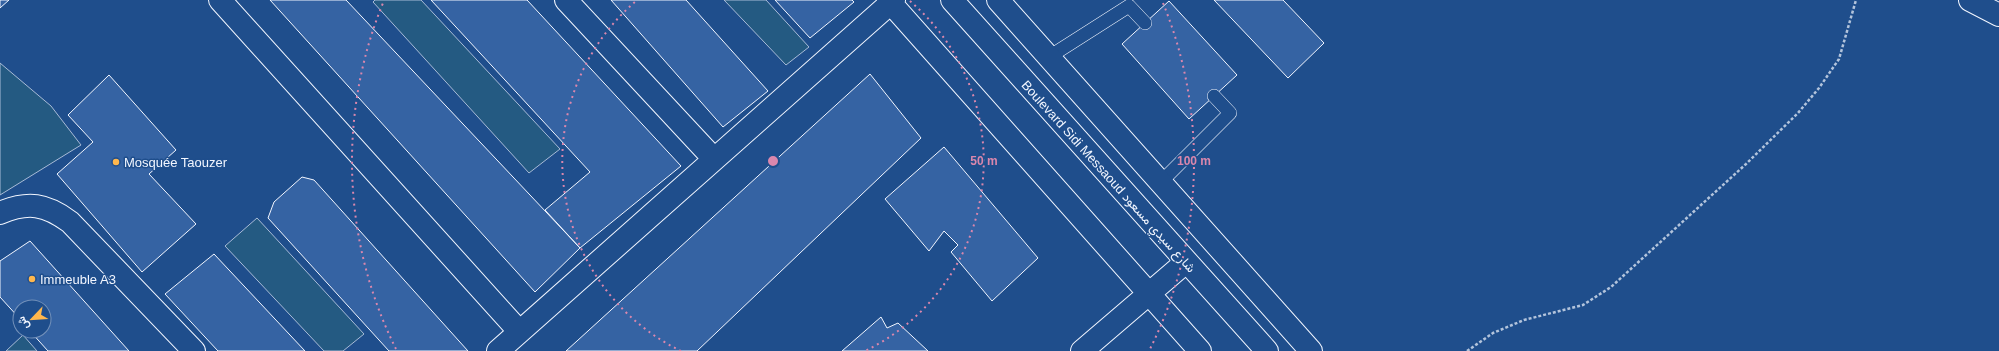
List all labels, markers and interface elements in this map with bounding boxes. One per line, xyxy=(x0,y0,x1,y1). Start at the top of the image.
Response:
street label: Boulevard Sidi Messaoud شارع سيدي مسعود xyxy=(1016,77,1199,277)
centre of rings xyxy=(766,154,780,168)
text: 50 m xyxy=(970,154,998,168)
text: 100 m xyxy=(1177,154,1211,168)
place label: Mosquée Taouzer xyxy=(124,155,228,170)
marker: Mosquée Taouzer xyxy=(111,157,121,167)
place label: Immeuble A3 xyxy=(40,272,116,287)
marker: Immeuble A3 xyxy=(27,274,37,284)
north arrow xyxy=(12,299,52,339)
text: ش xyxy=(15,314,32,332)

